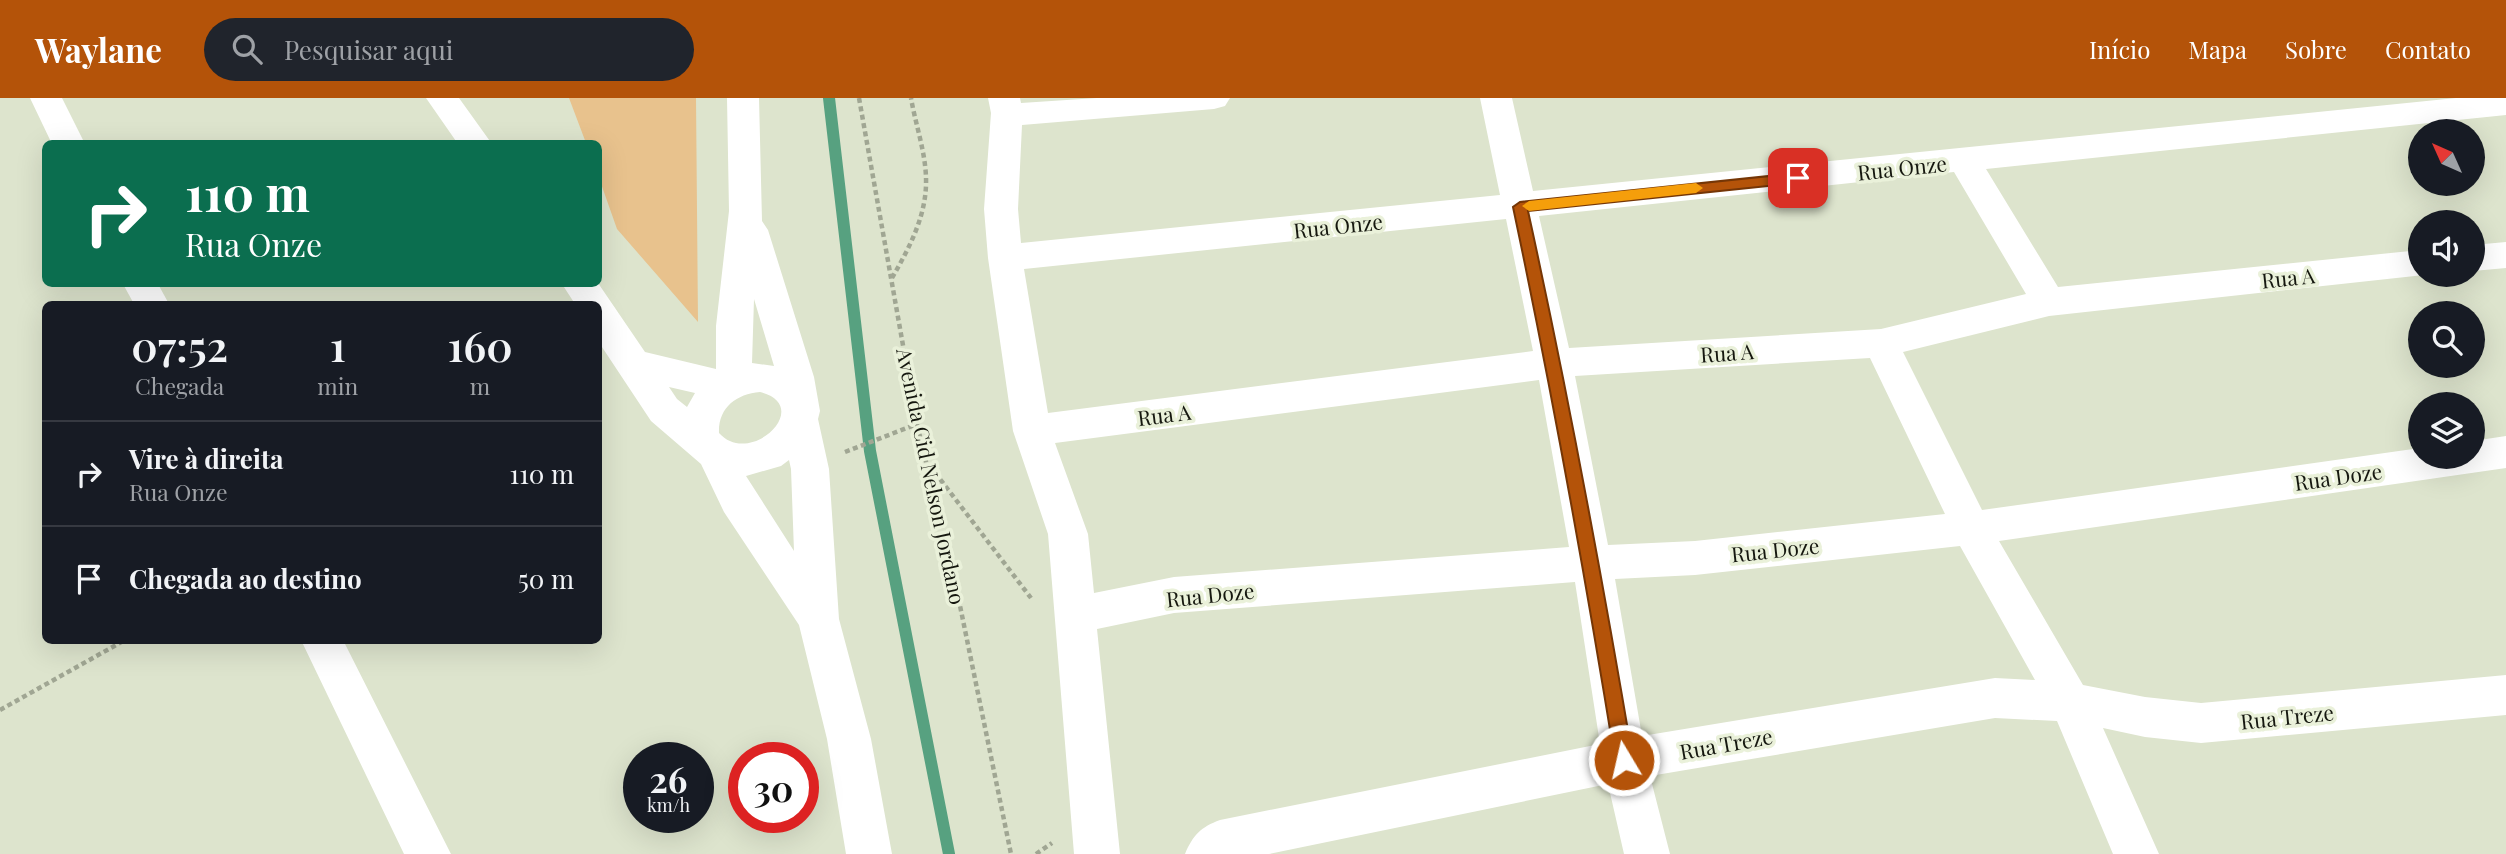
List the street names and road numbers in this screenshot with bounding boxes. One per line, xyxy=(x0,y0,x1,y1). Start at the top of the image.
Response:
street label: Rua Onze xyxy=(1856,148,1948,186)
street label: Rua Onze xyxy=(1292,206,1384,244)
street label: Rua A xyxy=(2260,260,2317,294)
street label: Rua A xyxy=(1699,336,1756,368)
street label: Avenida Cid Nelson Jordano xyxy=(891,344,973,607)
street label: Rua A xyxy=(1136,397,1193,431)
street label: Rua Doze xyxy=(2292,456,2384,496)
street label: Rua Doze xyxy=(1729,530,1821,568)
street label: Rua Doze xyxy=(1164,575,1256,613)
street label: Rua Treze xyxy=(2239,697,2335,735)
street label: Rua Treze xyxy=(1677,721,1775,765)

